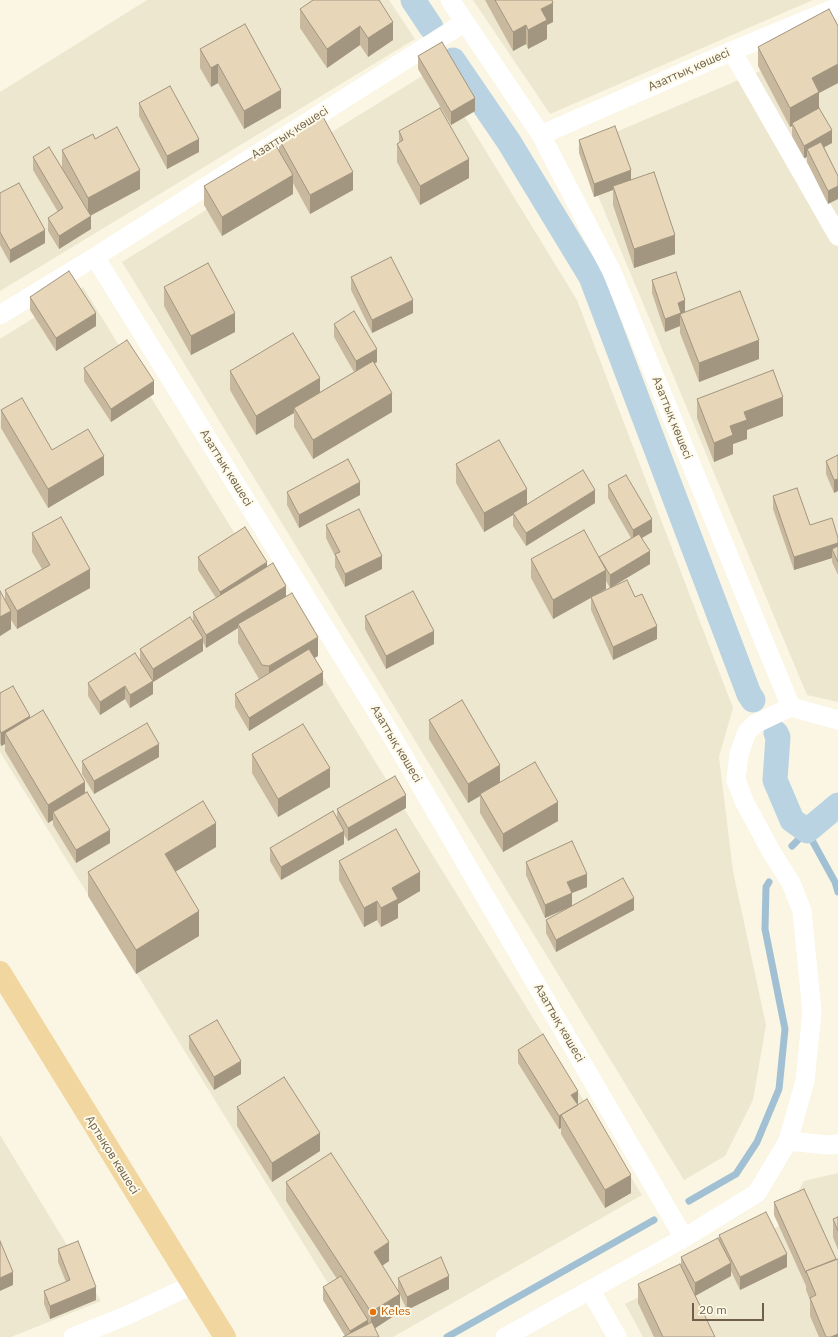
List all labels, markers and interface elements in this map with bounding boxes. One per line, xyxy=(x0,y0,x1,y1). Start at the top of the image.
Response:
street label: Азаттық көшесі xyxy=(646,46,732,94)
street label: Азаттық көшесі xyxy=(249,104,331,162)
street label: Азаттық көшесі xyxy=(649,375,695,461)
street label: Азаттық көшесі xyxy=(197,427,255,509)
street label: Азаттық көшесі xyxy=(367,703,425,785)
street label: Азаттық көшесі xyxy=(531,981,587,1065)
street label: Артықов көшесі xyxy=(82,1113,142,1197)
scale bar xyxy=(694,1295,766,1321)
text: 20 m xyxy=(699,1302,727,1317)
place label: Keles xyxy=(381,1305,411,1319)
marker: Keles xyxy=(368,1307,378,1317)

